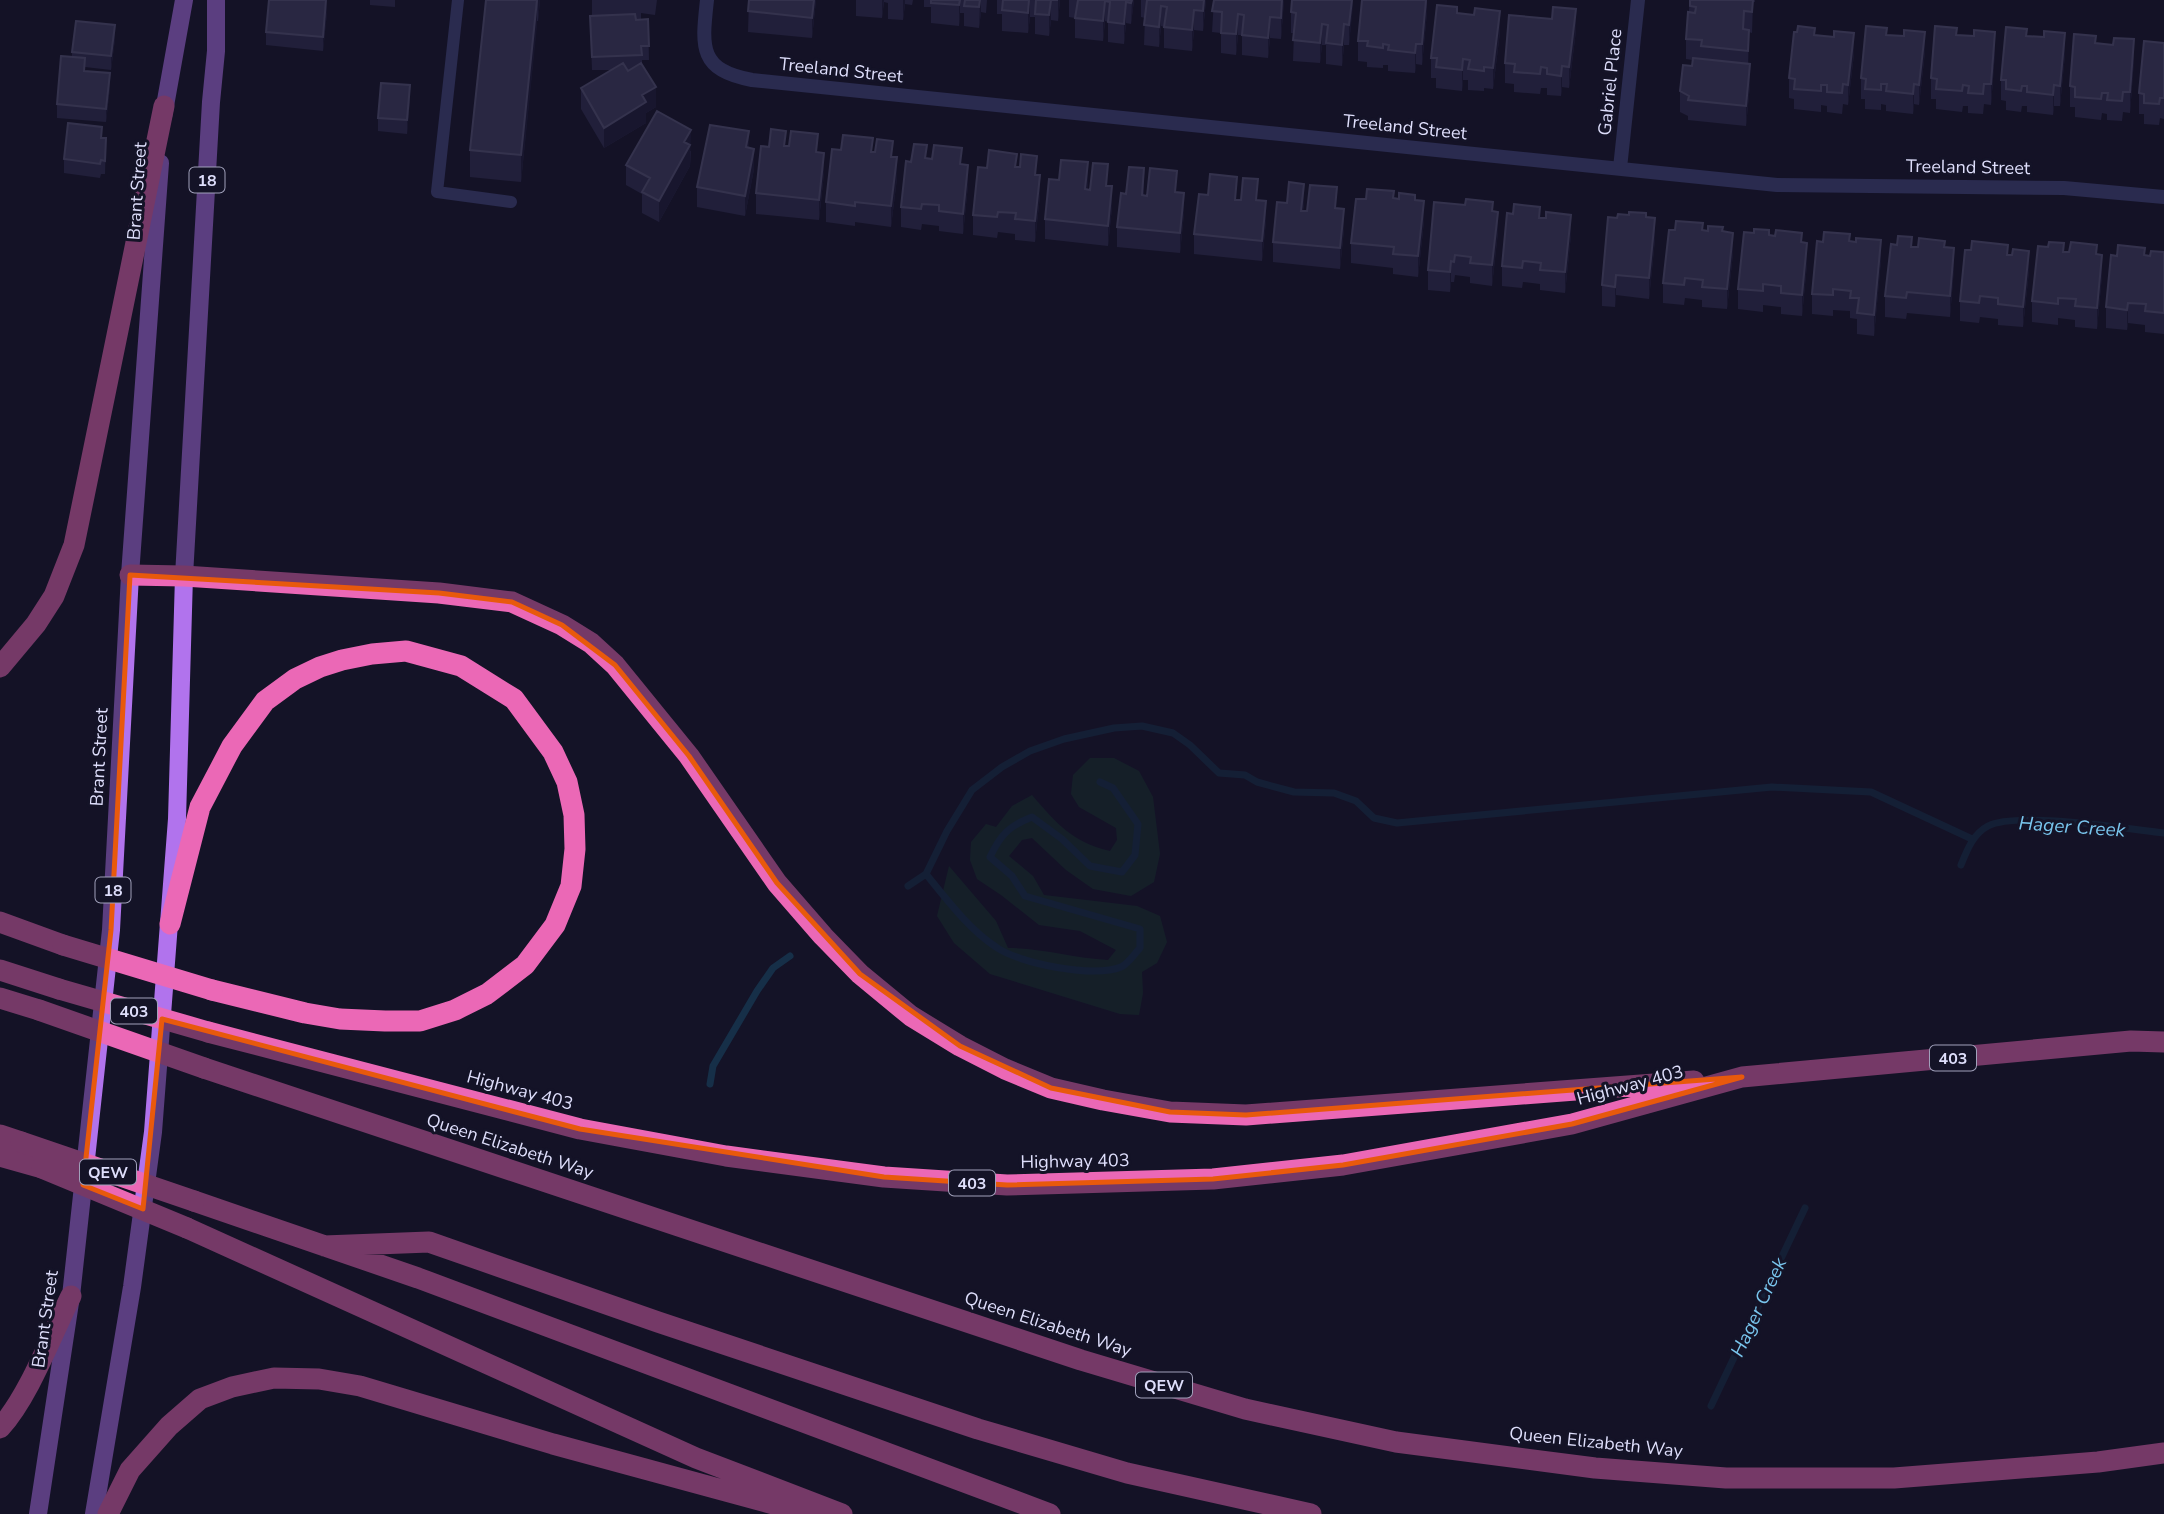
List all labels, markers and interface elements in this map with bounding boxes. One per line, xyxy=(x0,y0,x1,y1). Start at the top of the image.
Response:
street label: Gabriel Place xyxy=(1592,27,1628,137)
street label: Treeland Street xyxy=(778,52,905,89)
street label: Treeland Street xyxy=(1342,109,1469,146)
street label: Brant Street xyxy=(122,140,152,241)
street label: Treeland Street xyxy=(1906,154,2031,180)
road number: 18 xyxy=(190,168,224,192)
street label: Brant Street xyxy=(84,707,114,807)
water label: Hager Creek xyxy=(2018,810,2127,844)
road number: 18 xyxy=(96,877,130,902)
road number: 403 xyxy=(111,998,157,1023)
road number: 403 xyxy=(1930,1046,1976,1070)
street label: Highway 403 xyxy=(1574,1059,1686,1111)
street label: Highway 403 xyxy=(464,1064,576,1116)
street label: Queen Elizabeth Way xyxy=(423,1108,597,1185)
street label: Highway 403 xyxy=(1020,1148,1130,1174)
road number: QEW xyxy=(80,1160,136,1184)
road number: 403 xyxy=(949,1170,995,1196)
water label: Hager Creek xyxy=(1725,1253,1793,1361)
street label: Brant Street xyxy=(26,1268,64,1369)
street label: Queen Elizabeth Way xyxy=(961,1286,1135,1363)
road number: QEW xyxy=(1136,1372,1192,1398)
street label: Queen Elizabeth Way xyxy=(1508,1421,1685,1463)

